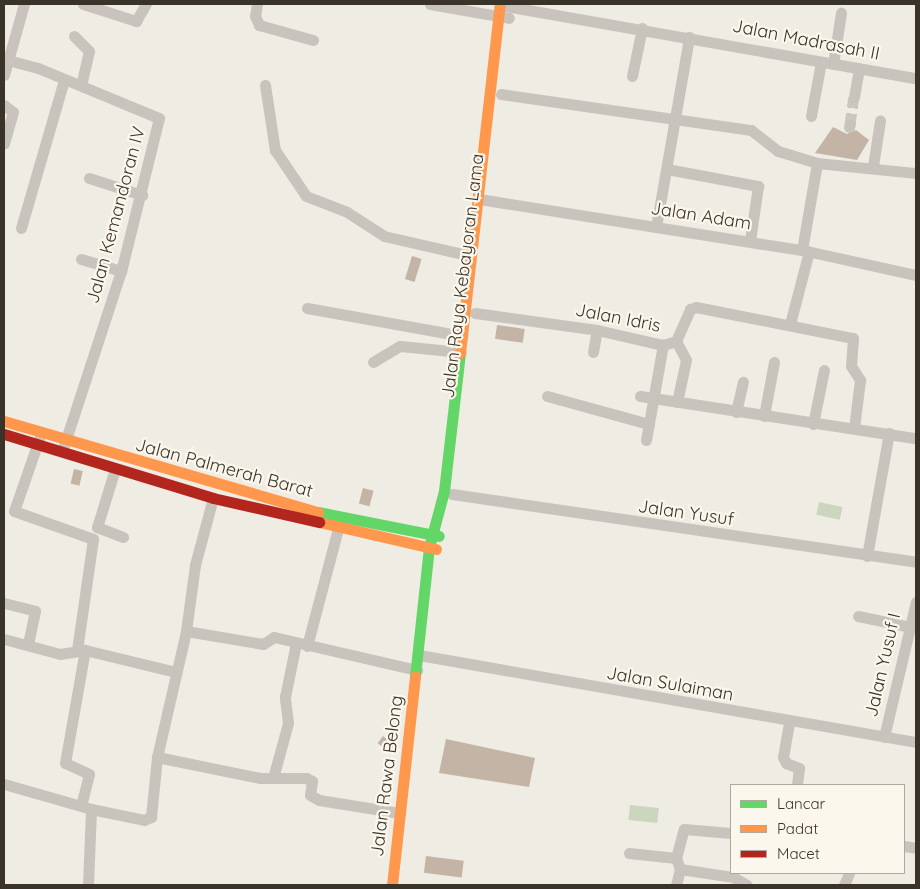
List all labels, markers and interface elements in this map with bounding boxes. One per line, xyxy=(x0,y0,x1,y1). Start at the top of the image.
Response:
street label: Jalan Madrasah II xyxy=(731,15,881,65)
street label: Jalan Kemandoran IV xyxy=(82,124,150,306)
street label: Jalan Raya Kebayoran Lama xyxy=(437,153,489,399)
street label: Jalan Adam xyxy=(649,197,753,235)
street label: Jalan Idris xyxy=(574,299,662,337)
street label: Jalan Palmerah Barat xyxy=(133,434,315,502)
street label: Jalan Yusuf xyxy=(637,496,735,530)
street label: Jalan Yusuf I xyxy=(861,611,905,719)
street label: Jalan Sulaiman xyxy=(605,662,735,706)
street label: Jalan Rawa Belong xyxy=(366,694,408,858)
legend xyxy=(730,784,905,874)
text: Lancar xyxy=(777,794,825,813)
text: Padat xyxy=(777,819,818,838)
text: Macet xyxy=(777,844,820,863)

